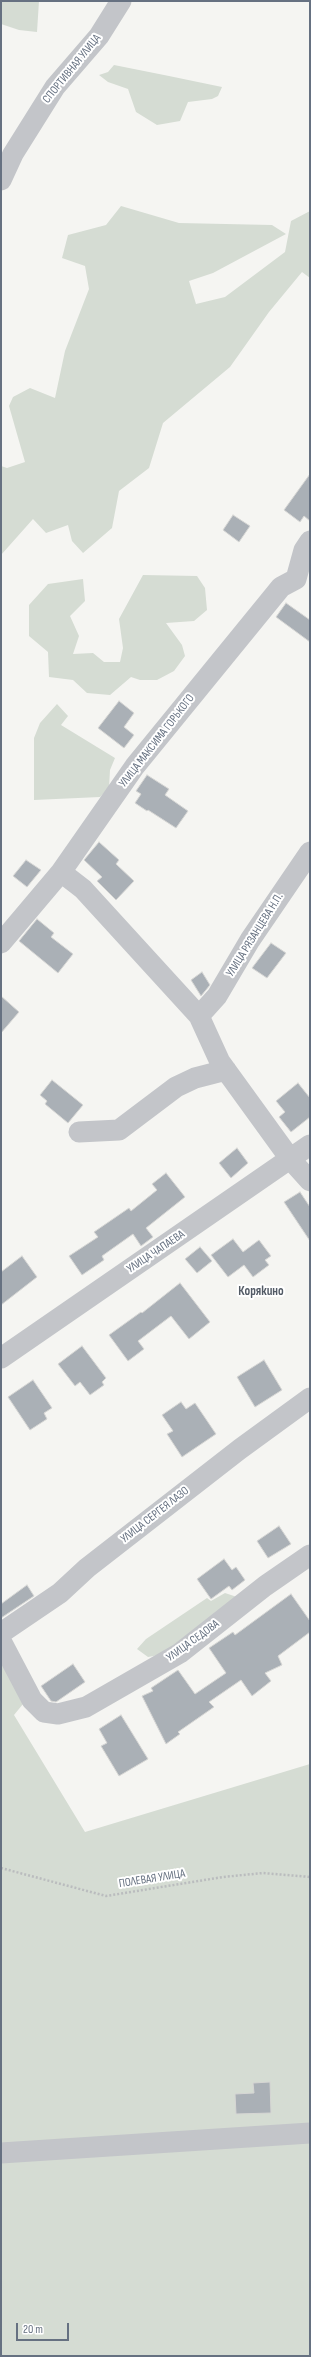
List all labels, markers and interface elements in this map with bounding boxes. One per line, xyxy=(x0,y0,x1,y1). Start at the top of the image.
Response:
street label: СПОРТИВНАЯ УЛИЦА xyxy=(40,32,104,106)
street label: УЛИЦА МАКСИМА ГОРЬКОГО xyxy=(116,692,198,790)
street label: УЛИЦА РЯЗАНЦЕВА Н.П. xyxy=(223,890,287,980)
street label: УЛИЦА ЧАПАЕВА xyxy=(124,1227,188,1277)
district label: Корякино xyxy=(238,1284,284,1300)
street label: УЛИЦА СЕРГЕЯ ЛАЗО xyxy=(118,1484,192,1546)
street label: УЛИЦА СЕДОВА xyxy=(164,1617,222,1665)
street label: ПОЛЕВАЯ УЛИЦА xyxy=(118,1867,186,1891)
scale bar xyxy=(18,2315,71,2341)
text: 20 m xyxy=(23,2322,43,2337)

